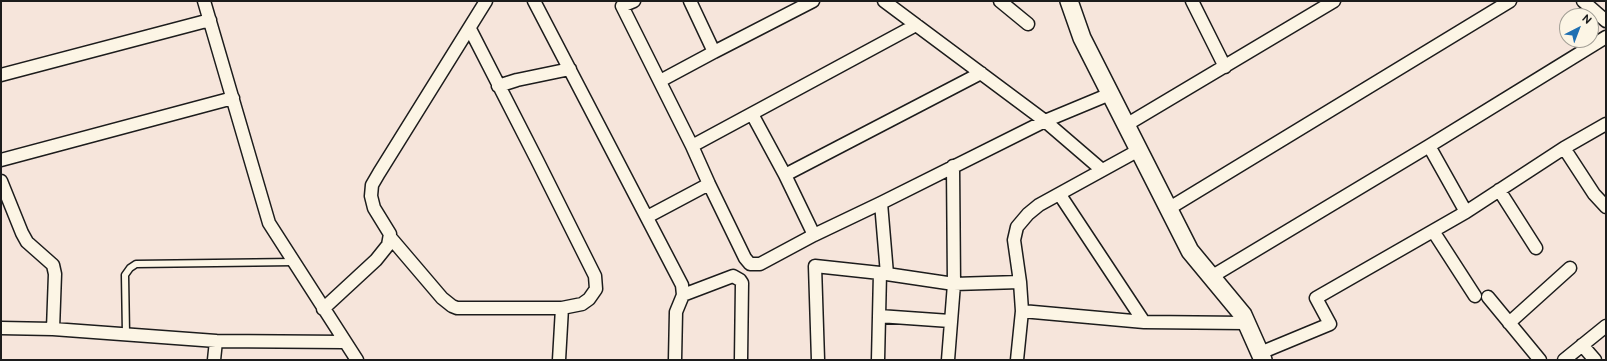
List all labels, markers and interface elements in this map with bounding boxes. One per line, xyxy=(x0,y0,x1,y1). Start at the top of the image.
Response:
north arrow xyxy=(1559,8,1599,48)
text: N xyxy=(1579,12,1594,27)

